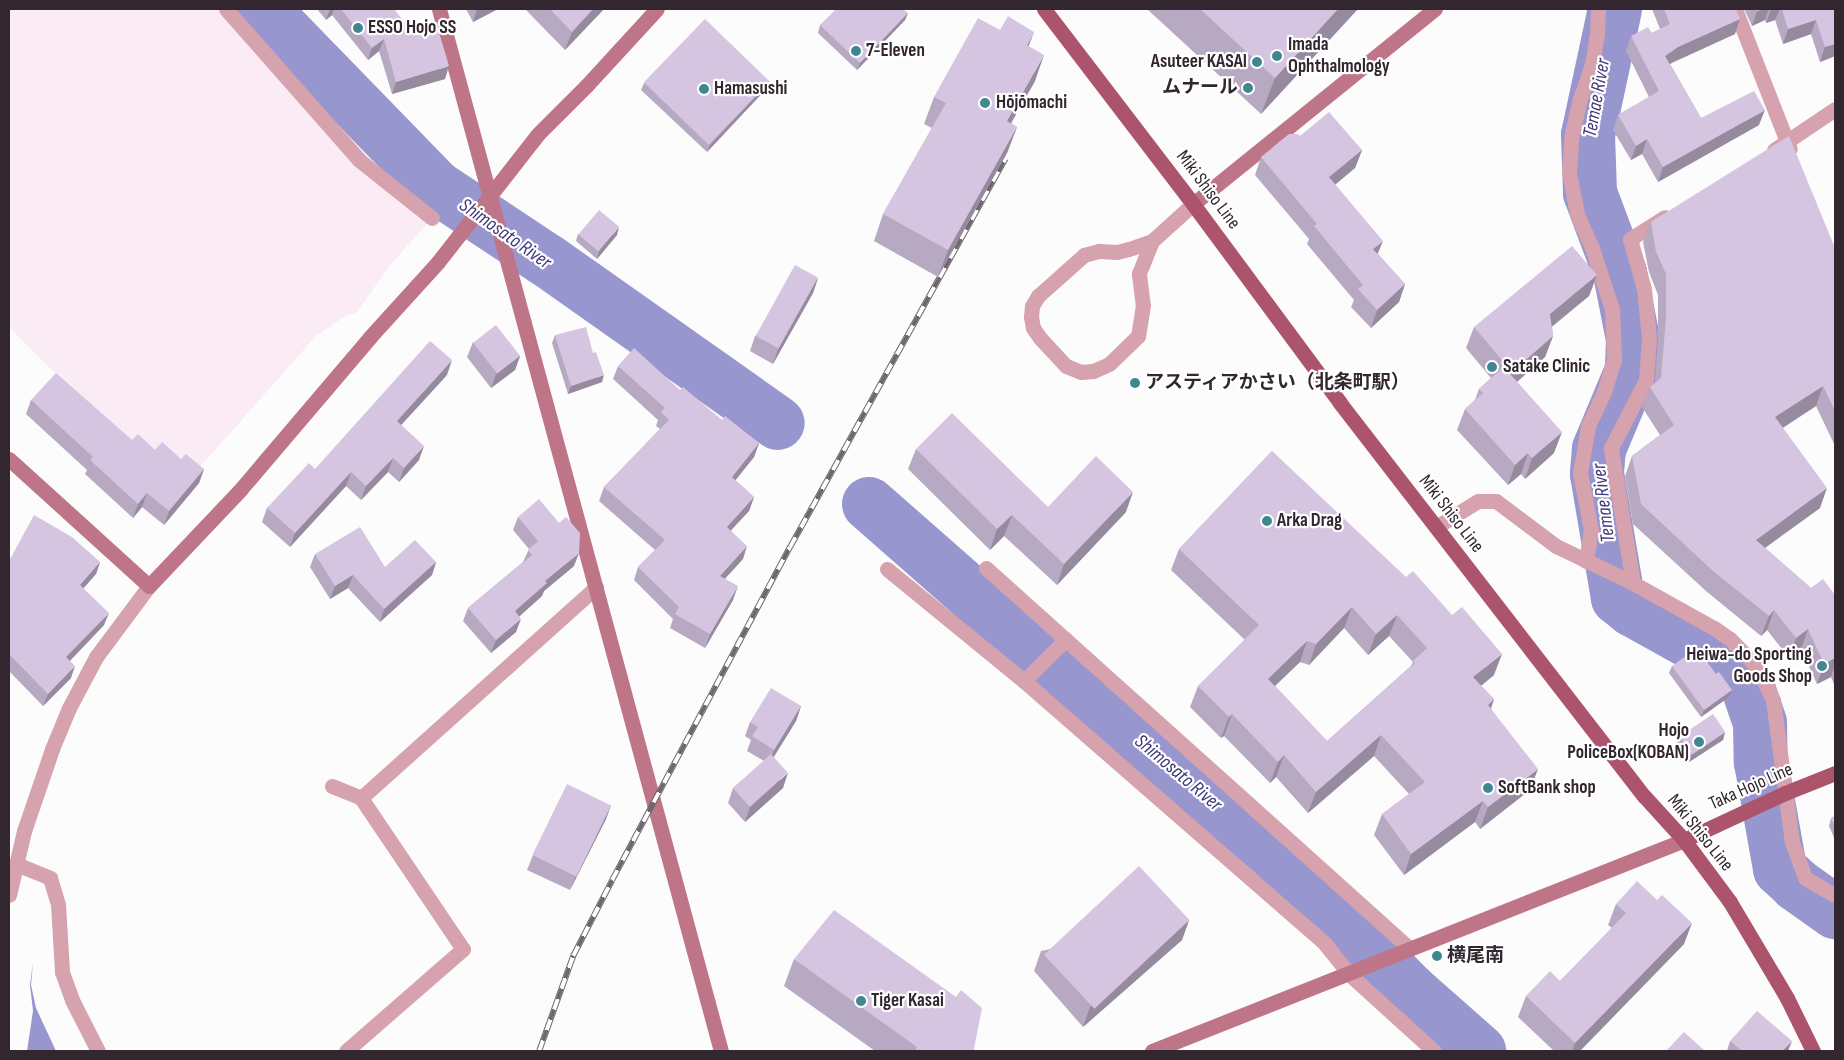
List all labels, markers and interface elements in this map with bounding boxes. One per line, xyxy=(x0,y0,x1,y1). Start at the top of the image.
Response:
place label: ESSO Hojo SS xyxy=(368,17,456,39)
marker: ESSO Hojo SS xyxy=(352,22,364,34)
place label: Imada Ophthalmology xyxy=(1288,34,1390,78)
place label: 7-Eleven xyxy=(866,40,925,62)
marker: 7-Eleven xyxy=(850,45,862,57)
marker: Imada Ophthalmology xyxy=(1270,49,1284,63)
place label: Asuteer KASAI xyxy=(1151,51,1247,73)
marker: Asuteer KASAI xyxy=(1251,56,1263,68)
water label: Temae River xyxy=(1578,57,1616,139)
place label: ムナール xyxy=(1162,77,1238,99)
place label: Hamasushi xyxy=(714,78,787,100)
marker: ムナール xyxy=(1242,82,1254,94)
marker: Hamasushi xyxy=(698,83,710,95)
place label: Hōjōmachi xyxy=(996,92,1067,114)
marker: Hōjōmachi xyxy=(978,96,992,110)
street label: Miki Shiso Line xyxy=(1171,146,1245,234)
water label: Shimosato River xyxy=(454,194,556,274)
place label: Satake Clinic xyxy=(1503,356,1590,378)
marker: Satake Clinic xyxy=(1485,360,1499,374)
place label: アスティアかさい（北条町駅） xyxy=(1145,372,1411,394)
marker: アスティアかさい（北条町駅） xyxy=(1129,377,1141,389)
water label: Temae River xyxy=(1587,462,1621,544)
street label: Miki Shiso Line xyxy=(1414,471,1488,557)
place label: Arka Drag xyxy=(1277,510,1342,532)
marker: Arka Drag xyxy=(1261,515,1273,527)
place label: Heiwa-do Sporting Goods Shop xyxy=(1686,644,1812,688)
marker: Heiwa-do Sporting Goods Shop xyxy=(1816,660,1828,672)
place label: Hojo PoliceBox(KOBAN) xyxy=(1567,720,1689,764)
water label: Shimosato River xyxy=(1129,729,1227,817)
marker: Hojo PoliceBox(KOBAN) xyxy=(1693,736,1705,748)
street label: Taka Hojo Line xyxy=(1705,758,1797,816)
place label: SoftBank shop xyxy=(1498,777,1596,799)
marker: SoftBank shop xyxy=(1482,782,1494,794)
street label: Miki Shiso Line xyxy=(1662,790,1738,876)
place label: 横尾南 xyxy=(1447,945,1504,967)
marker: 横尾南 xyxy=(1431,950,1443,962)
place label: Tiger Kasai xyxy=(871,990,944,1012)
marker: Tiger Kasai xyxy=(855,995,867,1007)

